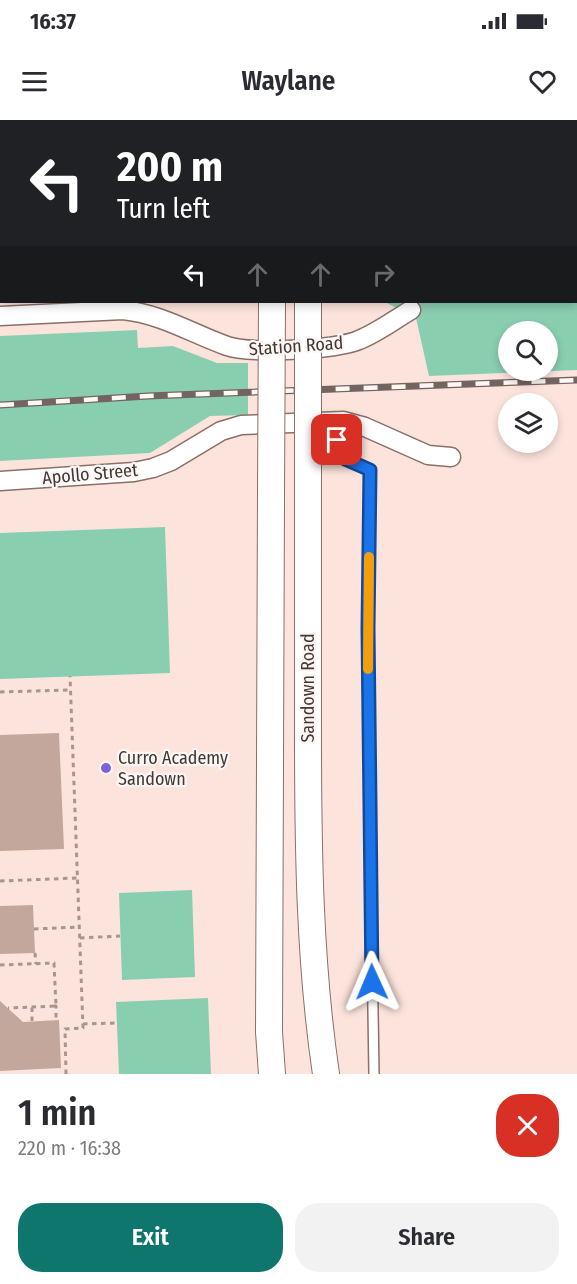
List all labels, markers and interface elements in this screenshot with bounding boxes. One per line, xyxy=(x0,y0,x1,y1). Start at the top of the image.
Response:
text: 16:37 xyxy=(30,8,76,35)
icon: menu xyxy=(18,65,51,98)
text: Waylane xyxy=(242,65,335,97)
icon: heart xyxy=(526,65,559,98)
text: 200 m xyxy=(117,142,223,192)
icon: left xyxy=(18,144,96,222)
text: Turn left xyxy=(117,193,210,225)
icon: left xyxy=(178,258,211,291)
icon: ahead xyxy=(241,258,274,291)
icon: ahead xyxy=(304,258,337,291)
icon: right xyxy=(367,258,400,291)
map controls xyxy=(498,321,558,453)
button: search xyxy=(498,321,558,381)
street label: Station Road xyxy=(248,332,344,360)
button: layers xyxy=(498,393,558,453)
pin xyxy=(311,414,362,465)
icon: arrive xyxy=(320,423,353,456)
street label: Apollo Street xyxy=(41,459,139,489)
street label: Sandown Road xyxy=(297,633,319,743)
place label: Curro Academy Sandown xyxy=(118,747,228,790)
marker: Curro Academy Sandown xyxy=(99,761,113,775)
position arrow xyxy=(340,950,404,1014)
text: 1 min xyxy=(18,1091,96,1135)
button: close xyxy=(496,1094,559,1157)
text: 220 m · 16:38 xyxy=(18,1136,121,1160)
button: Exit xyxy=(18,1203,283,1272)
button: Share xyxy=(295,1203,559,1272)

